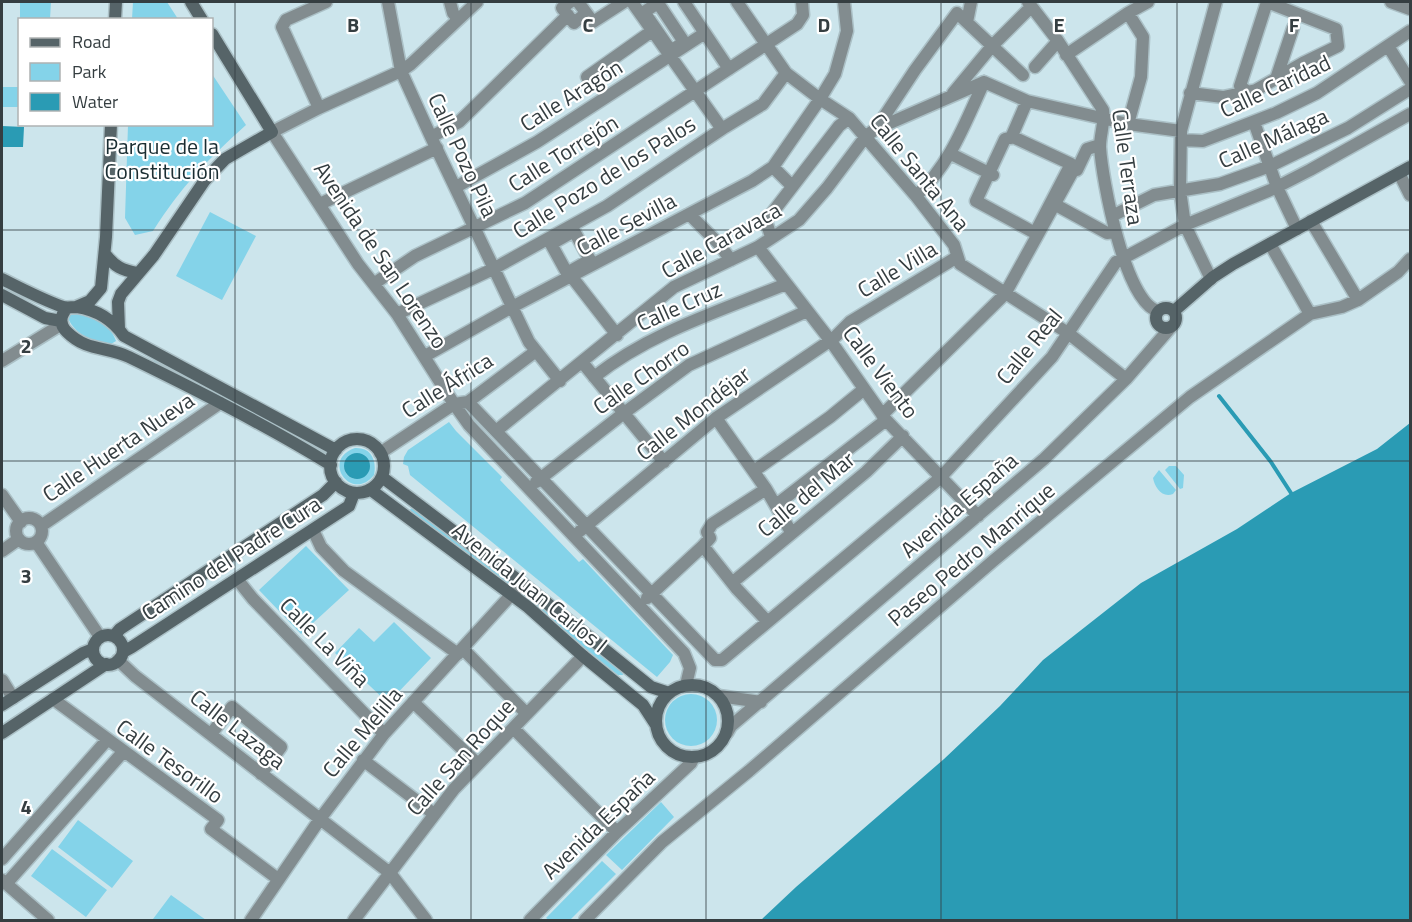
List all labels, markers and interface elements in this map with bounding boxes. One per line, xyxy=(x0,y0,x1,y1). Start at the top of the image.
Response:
text: B xyxy=(347,9,359,40)
text: C xyxy=(583,9,594,40)
text: D xyxy=(818,9,830,40)
text: E xyxy=(1053,9,1065,40)
text: F xyxy=(1289,9,1300,40)
legend xyxy=(18,18,213,126)
text: Road xyxy=(72,28,111,55)
street label: Calle Caridad xyxy=(1214,45,1336,127)
street label: Calle Aragón xyxy=(513,50,629,140)
text: Park xyxy=(72,58,107,85)
street label: Calle Pozo Pila xyxy=(419,87,507,223)
text: Water xyxy=(72,88,118,115)
street label: Calle Málaga xyxy=(1213,99,1333,177)
street label: Calle Torrejón xyxy=(501,106,625,200)
street label: Calle Santa Ana xyxy=(862,106,978,238)
street label: Calle Pozo de los Palos xyxy=(506,107,702,247)
street label: Calle Terraza xyxy=(1103,107,1153,227)
park label: Parque de la Constitución xyxy=(104,129,220,188)
street label: Avenida de San Lorenzo xyxy=(306,155,456,355)
street label: Calle Sevilla xyxy=(570,184,682,264)
street label: Calle Caravaca xyxy=(655,193,787,287)
street label: Calle Villa xyxy=(851,232,943,306)
street label: Calle Cruz xyxy=(631,272,727,340)
street label: Calle Real xyxy=(988,300,1070,392)
street label: Calle Viento xyxy=(835,318,927,426)
text: 2 xyxy=(20,330,32,361)
street label: Calle Chorro xyxy=(586,331,696,423)
street label: Calle África xyxy=(395,343,499,427)
street label: Calle Mondéjar xyxy=(629,357,758,469)
street label: Calle Huerta Nueva xyxy=(35,383,201,511)
street label: Calle del Mar xyxy=(750,443,863,545)
street label: Avenida España xyxy=(893,444,1025,566)
street label: Paseo Pedro Manrique xyxy=(880,474,1062,634)
street label: Camino del Padre Cura xyxy=(134,487,328,629)
street label: Avenida Juan Carlos I xyxy=(445,513,615,661)
text: 3 xyxy=(20,560,32,591)
street label: Calle La Viña xyxy=(272,589,378,695)
street label: Calle Melilla xyxy=(314,679,410,785)
street label: Calle Lazaga xyxy=(183,681,293,777)
street label: Calle San Roque xyxy=(398,691,522,823)
street label: Calle Tesorillo xyxy=(109,710,231,812)
street label: Avenida España xyxy=(534,761,662,887)
text: 4 xyxy=(20,791,32,822)

